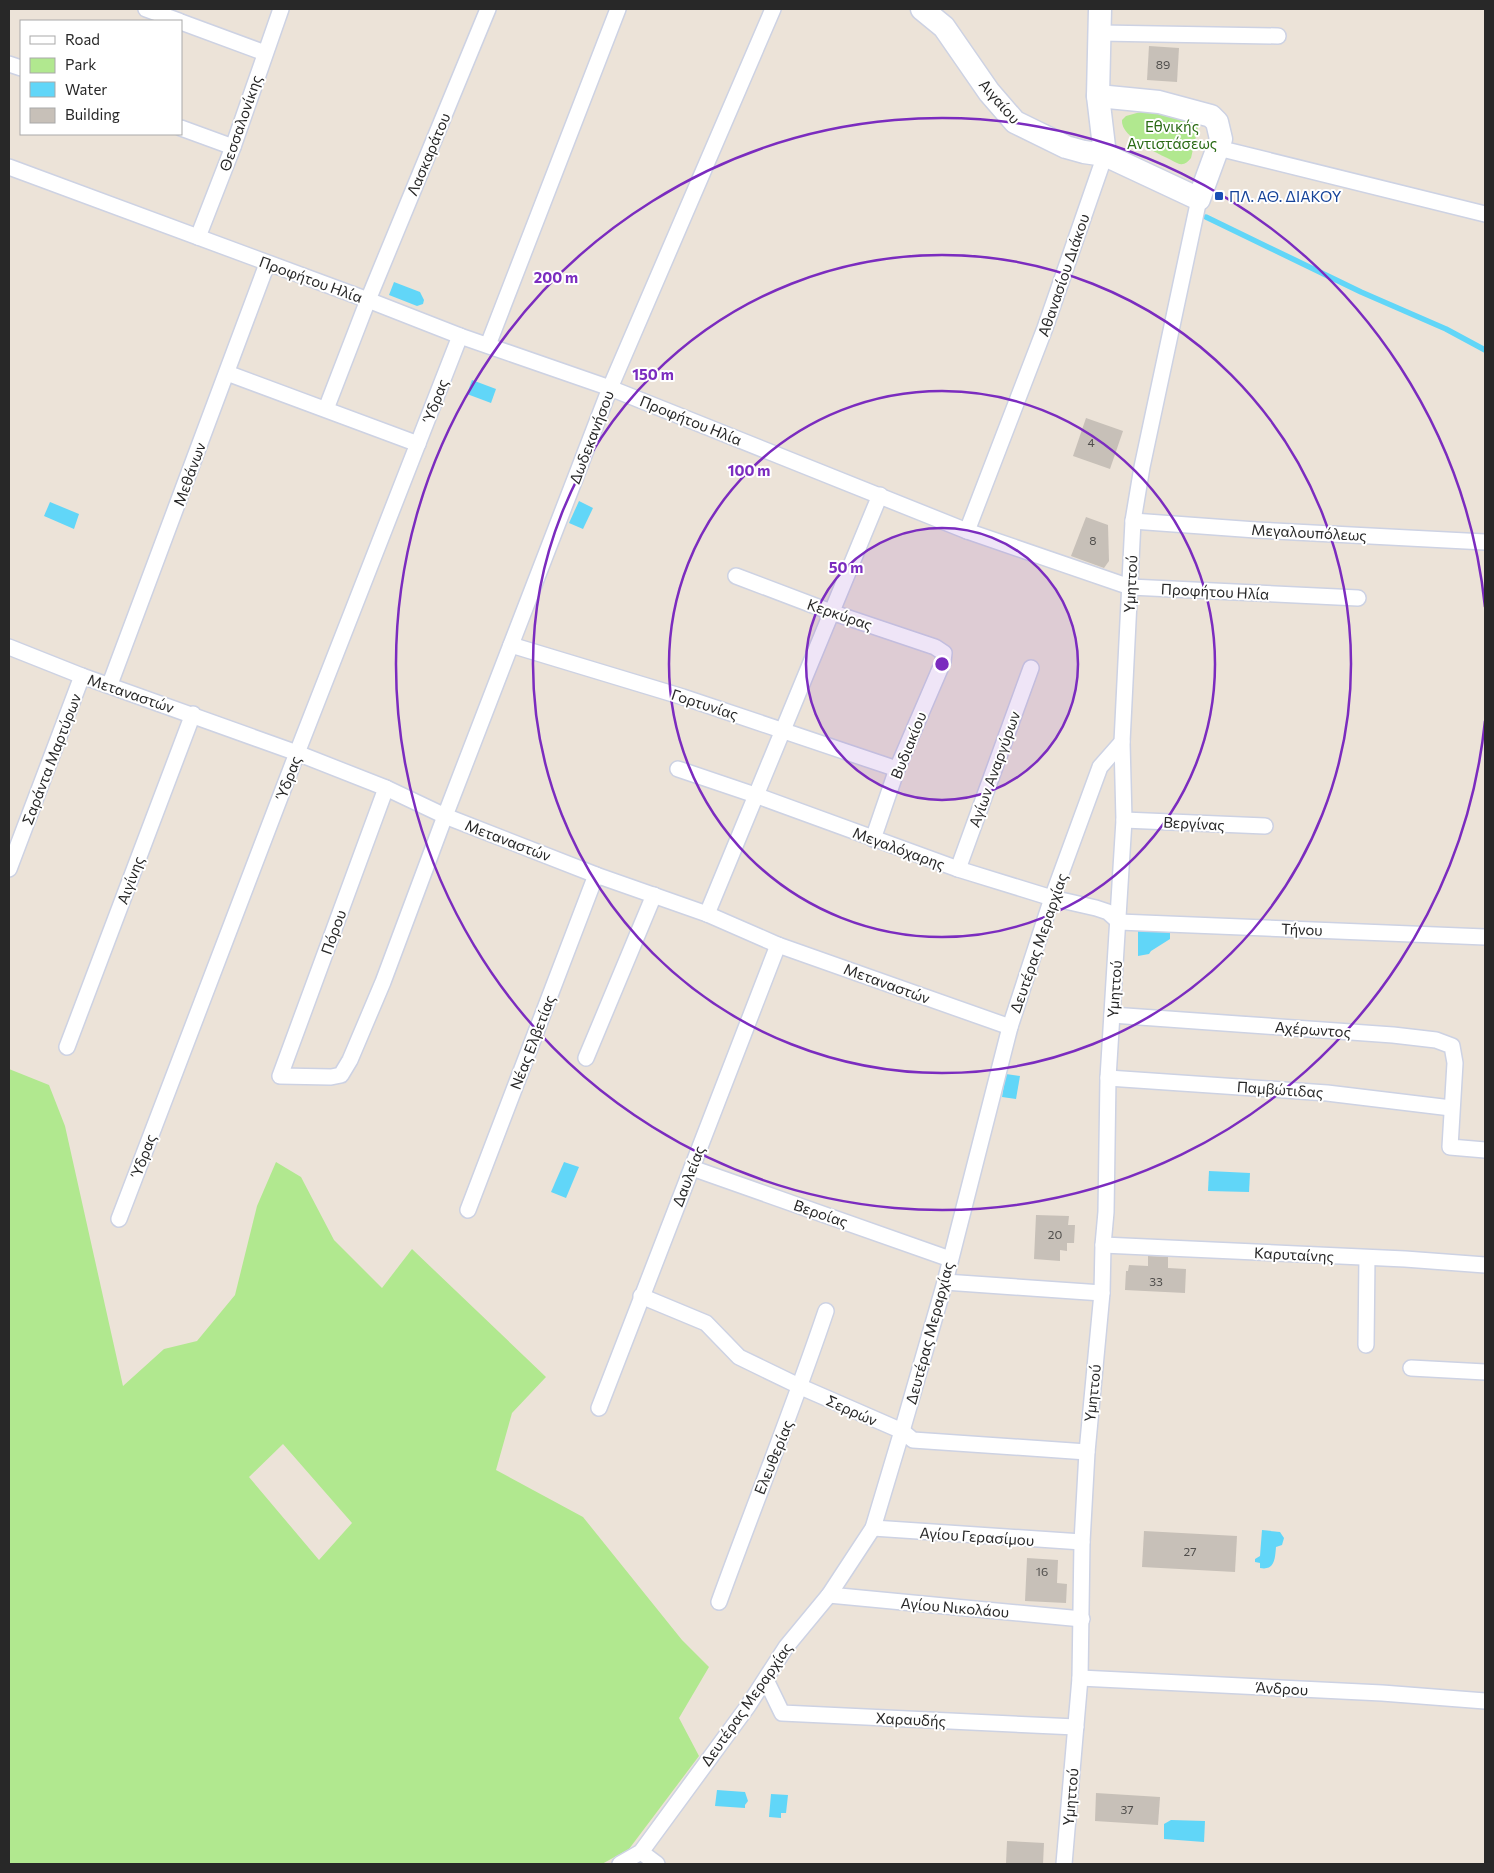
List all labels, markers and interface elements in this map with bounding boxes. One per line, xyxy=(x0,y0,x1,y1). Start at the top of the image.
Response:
legend xyxy=(20,20,182,135)
text: Road xyxy=(65,30,100,48)
text: Park xyxy=(65,55,96,73)
house number: 89 xyxy=(1156,57,1170,71)
street label: Θεσσαλονίκης xyxy=(215,72,265,174)
street label: Αιγαίου xyxy=(976,75,1024,127)
text: Water xyxy=(65,80,107,98)
text: Building xyxy=(65,105,120,123)
street label: Λασκαράτου xyxy=(402,110,454,198)
park label: Εθνικής Αντιστάσεως xyxy=(1127,117,1217,152)
place label: ΠΛ. ΑΘ. ΔΙΑΚΟΥ xyxy=(1229,187,1342,205)
marker: ΠΛ. ΑΘ. ΔΙΑΚΟΥ xyxy=(1213,190,1225,202)
street label: Αθανασίου Διάκου xyxy=(1034,211,1092,339)
street label: Προφήτου Ηλία xyxy=(257,252,365,306)
text: 200 m xyxy=(534,268,578,286)
text: 150 m xyxy=(632,365,674,383)
street label: Ύδρας xyxy=(418,376,451,426)
street label: Δωδεκανήσου xyxy=(565,388,617,486)
street label: Προφήτου Ηλία xyxy=(637,391,745,449)
house number: 4 xyxy=(1087,435,1095,449)
street label: Μεθάνων xyxy=(169,439,209,508)
text: 100 m xyxy=(728,461,770,479)
street label: Μεγαλουπόλεως xyxy=(1251,520,1367,544)
house number: 8 xyxy=(1089,533,1097,547)
street label: Υμηττού xyxy=(1119,555,1141,613)
text: 50 m xyxy=(829,558,863,576)
street label: Προφήτου Ηλία xyxy=(1160,579,1270,603)
street label: Κερκύρας xyxy=(805,594,875,634)
centre of rings xyxy=(933,655,951,673)
street label: Μεταναστών xyxy=(85,670,177,716)
street label: Γορτυνίας xyxy=(669,685,741,723)
street label: Σαράντα Μαρτύρων xyxy=(18,691,84,827)
street label: Αγίων Αναργύρων xyxy=(965,708,1024,830)
street label: Βυδιακίου xyxy=(886,709,930,781)
street label: Ύδρας xyxy=(271,753,304,803)
street label: Βεργίνας xyxy=(1163,812,1225,834)
street label: Μεταναστών xyxy=(463,815,554,865)
street label: Μεγαλόχαρης xyxy=(850,823,948,873)
street label: Αιγίνης xyxy=(113,854,147,906)
street label: Δευτέρας Μεραρχίας xyxy=(1006,871,1070,1015)
street label: Πόρου xyxy=(317,907,349,957)
street label: Τήνου xyxy=(1281,919,1323,939)
street label: Μεταναστών xyxy=(841,959,933,1007)
street label: Υμηττού xyxy=(1103,960,1125,1018)
street label: Νέας Ελβετίας xyxy=(506,992,558,1092)
street label: Αχέρωντος xyxy=(1274,1017,1352,1041)
street label: Παμβώτιδας xyxy=(1236,1077,1324,1101)
street label: Ύδρας xyxy=(126,1131,159,1181)
street label: Δαυλείας xyxy=(668,1143,708,1209)
street label: Βεροίας xyxy=(792,1195,850,1231)
house number: 20 xyxy=(1048,1227,1062,1241)
street label: Καρυταίνης xyxy=(1254,1243,1334,1265)
street label: Δευτέρας Μεραρχίας xyxy=(901,1260,957,1406)
house number: 33 xyxy=(1149,1274,1163,1288)
street label: Υμηττού xyxy=(1080,1363,1104,1423)
street label: Σερρών xyxy=(824,1391,881,1429)
street label: Ελευθερίας xyxy=(750,1417,796,1497)
street label: Αγίου Γερασίμου xyxy=(919,1523,1035,1549)
house number: 27 xyxy=(1184,1544,1196,1558)
house number: 16 xyxy=(1036,1564,1048,1578)
street label: Αγίου Νικολάου xyxy=(900,1593,1010,1621)
street label: Δευτέρας Μεραρχίας xyxy=(697,1639,795,1769)
street label: Άνδρου xyxy=(1254,1678,1309,1698)
street label: Χαραυδής xyxy=(875,1708,947,1730)
street label: Υμηττού xyxy=(1059,1767,1081,1827)
house number: 37 xyxy=(1120,1802,1134,1816)

